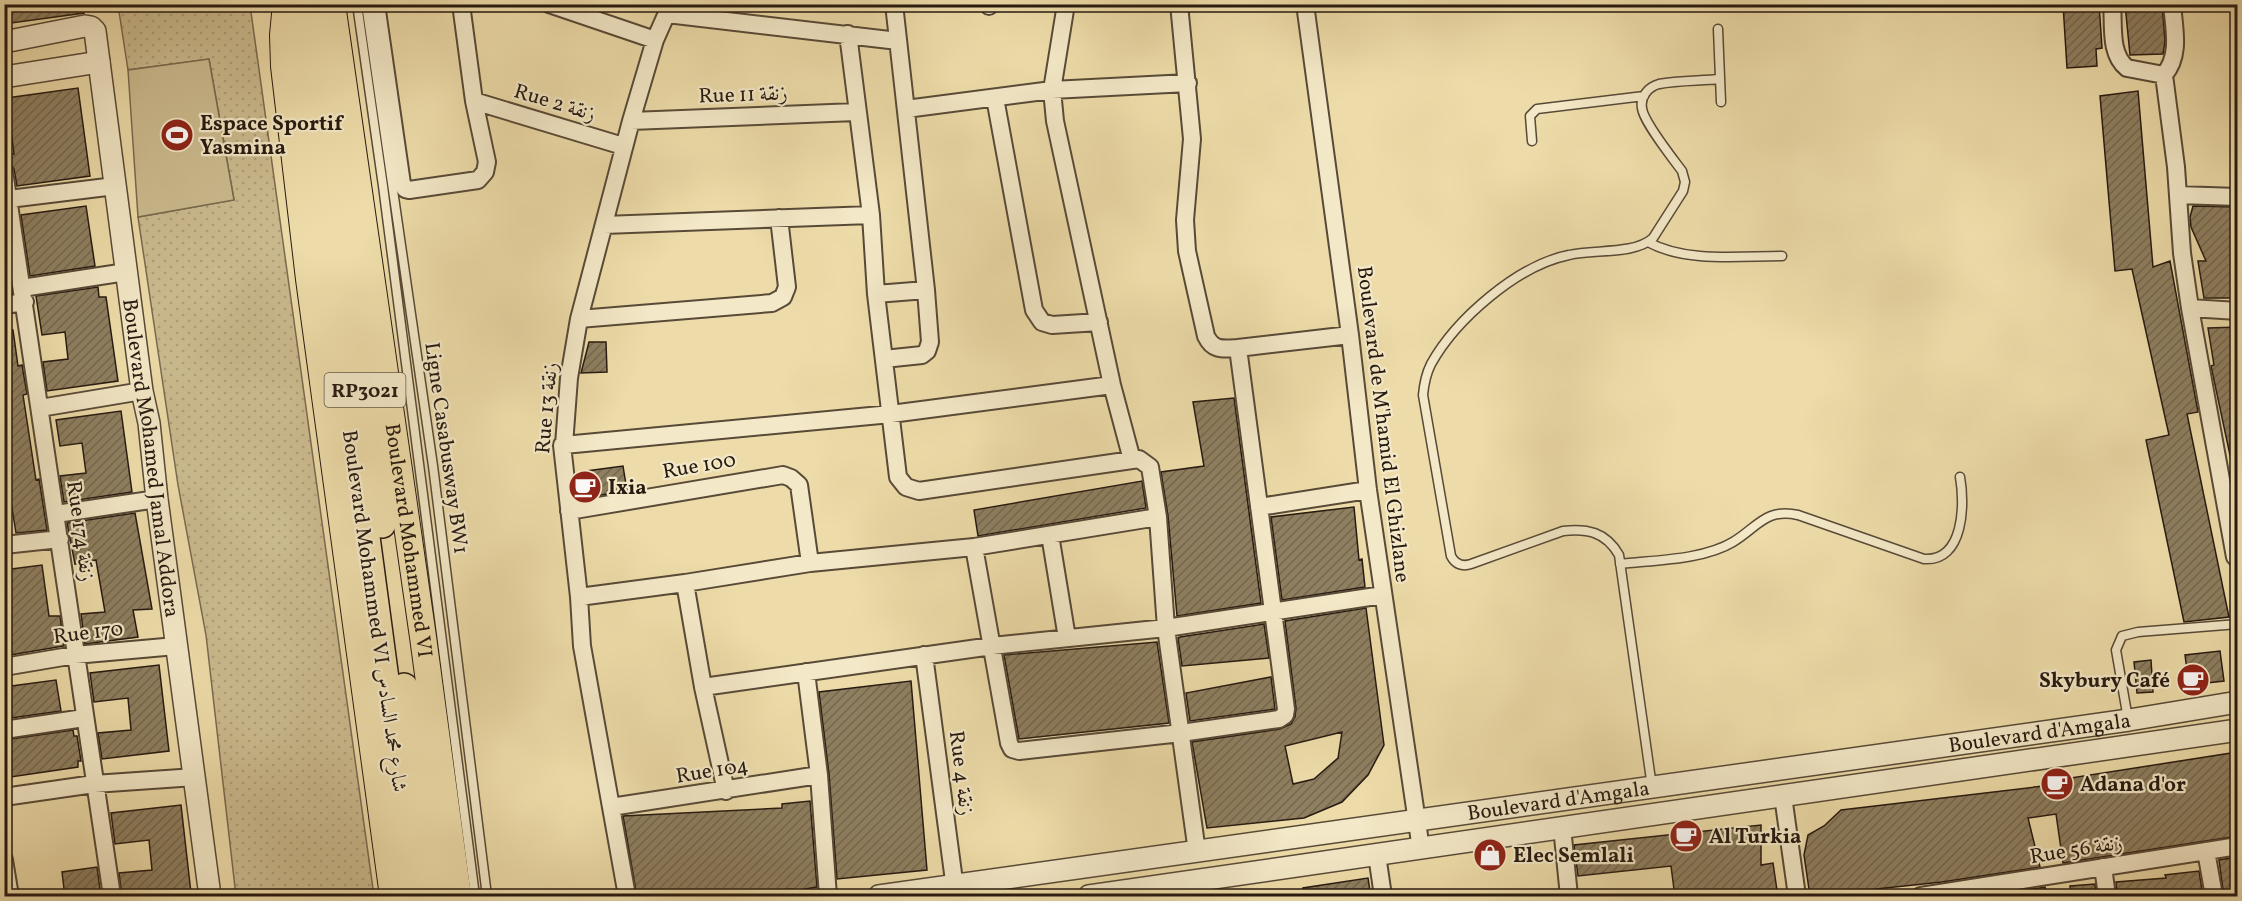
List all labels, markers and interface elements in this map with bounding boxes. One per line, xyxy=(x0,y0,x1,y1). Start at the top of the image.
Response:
street label: Rue 2 زنقة xyxy=(510,77,599,130)
street label: Rue 11 زنقة xyxy=(698,79,788,112)
place label: Espace Sportif Yasmina xyxy=(200,110,344,163)
sports icon: Espace Sportif Yasmina xyxy=(159,117,195,153)
street label: Boulevard de M'hamid El Ghizlane xyxy=(1349,264,1416,584)
street label: Boulevard Mohamed Jamal Addora xyxy=(114,297,186,619)
street label: Ligne Casabusway BW1 xyxy=(416,340,475,556)
street label: Rue 13 زنقة xyxy=(529,361,566,455)
road number: RP3021 xyxy=(324,373,406,407)
street label: Boulevard Mohammed VI xyxy=(376,422,439,660)
street label: Boulevard Mohammed VI شارع محمد السادس xyxy=(332,428,413,794)
street label: Rue 100 xyxy=(660,446,738,487)
cafe icon: Ixia xyxy=(567,469,603,505)
place label: Ixia xyxy=(608,474,647,503)
street label: Rue 174 زنقة xyxy=(58,479,101,584)
street label: Rue 170 xyxy=(51,615,125,652)
cafe icon: Skybury Café xyxy=(2175,662,2211,698)
place label: Skybury Café xyxy=(2039,667,2170,696)
street label: Boulevard d'Amgala xyxy=(1947,707,2133,761)
street label: Rue 4 زنقة xyxy=(941,729,980,817)
street label: Rue 104 xyxy=(674,751,751,792)
cafe icon: Adana d'or xyxy=(2039,766,2075,802)
place label: Adana d'or xyxy=(2080,771,2186,800)
street label: Boulevard d'Amgala xyxy=(1465,775,1652,829)
cafe icon: Al Turkia xyxy=(1668,818,1704,854)
place label: Al Turkia xyxy=(1709,823,1802,852)
street label: Rue 56 زنقة xyxy=(2028,829,2125,872)
shop icon: Elec Semlali xyxy=(1472,837,1508,873)
place label: Elec Semlali xyxy=(1513,842,1634,871)

